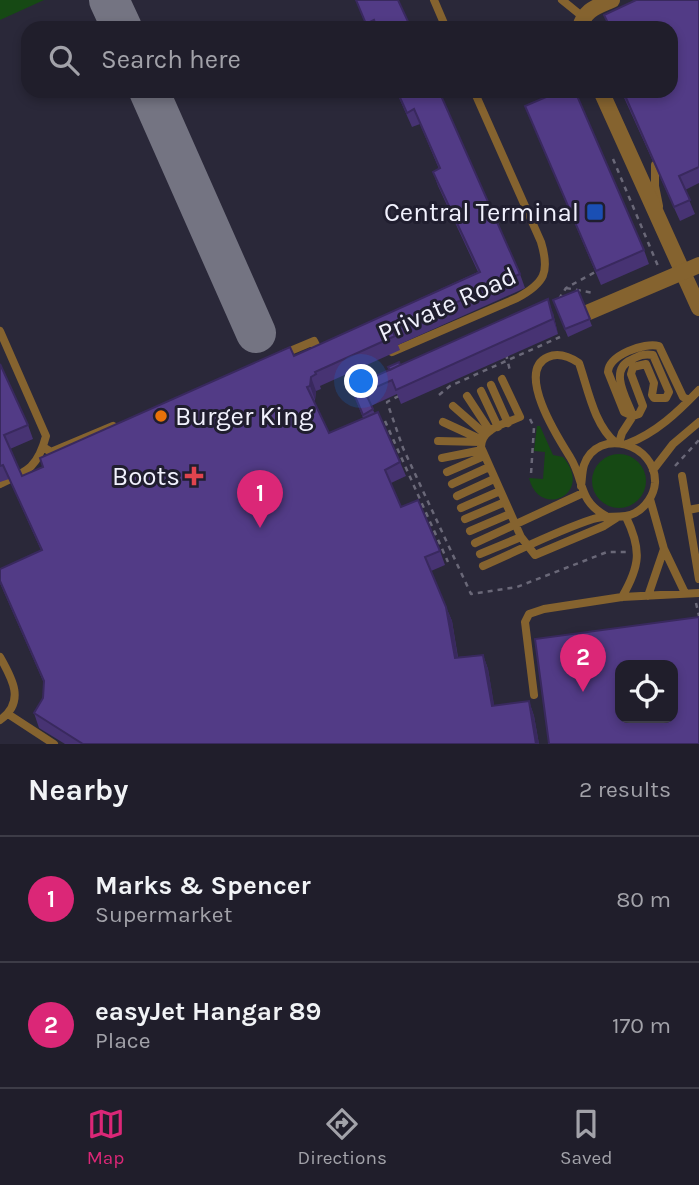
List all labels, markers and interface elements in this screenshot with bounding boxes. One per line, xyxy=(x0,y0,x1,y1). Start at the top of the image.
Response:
search box xyxy=(21,21,678,98)
icon: search xyxy=(45,41,83,79)
text: Search here xyxy=(101,44,241,75)
place label: Central Terminal xyxy=(384,197,579,228)
marker: Central Terminal xyxy=(585,202,605,222)
street label: Private Road xyxy=(373,260,521,349)
your location xyxy=(344,364,378,398)
place label: Burger King xyxy=(175,401,314,432)
marker: Burger King xyxy=(153,408,169,424)
place label: Boots xyxy=(112,461,180,492)
marker: Boots xyxy=(186,468,202,484)
pin: 1 xyxy=(237,470,283,528)
pin: 2 xyxy=(560,634,606,692)
map controls xyxy=(615,660,678,723)
button: locate xyxy=(615,660,678,723)
text: Nearby xyxy=(28,772,128,808)
text: 2 results xyxy=(579,776,671,803)
text: Marks & Spencer xyxy=(95,870,311,901)
text: 1 xyxy=(47,886,55,913)
text: 80 m xyxy=(616,886,671,913)
text: Supermarket xyxy=(95,901,232,928)
text: easyJet Hangar 89 xyxy=(95,996,321,1027)
text: 2 xyxy=(44,1012,58,1039)
text: 170 m xyxy=(612,1012,671,1039)
text: Place xyxy=(95,1027,151,1054)
tab: Map xyxy=(87,1105,125,1169)
tab: Directions xyxy=(298,1105,387,1169)
tab: Saved xyxy=(560,1105,612,1169)

